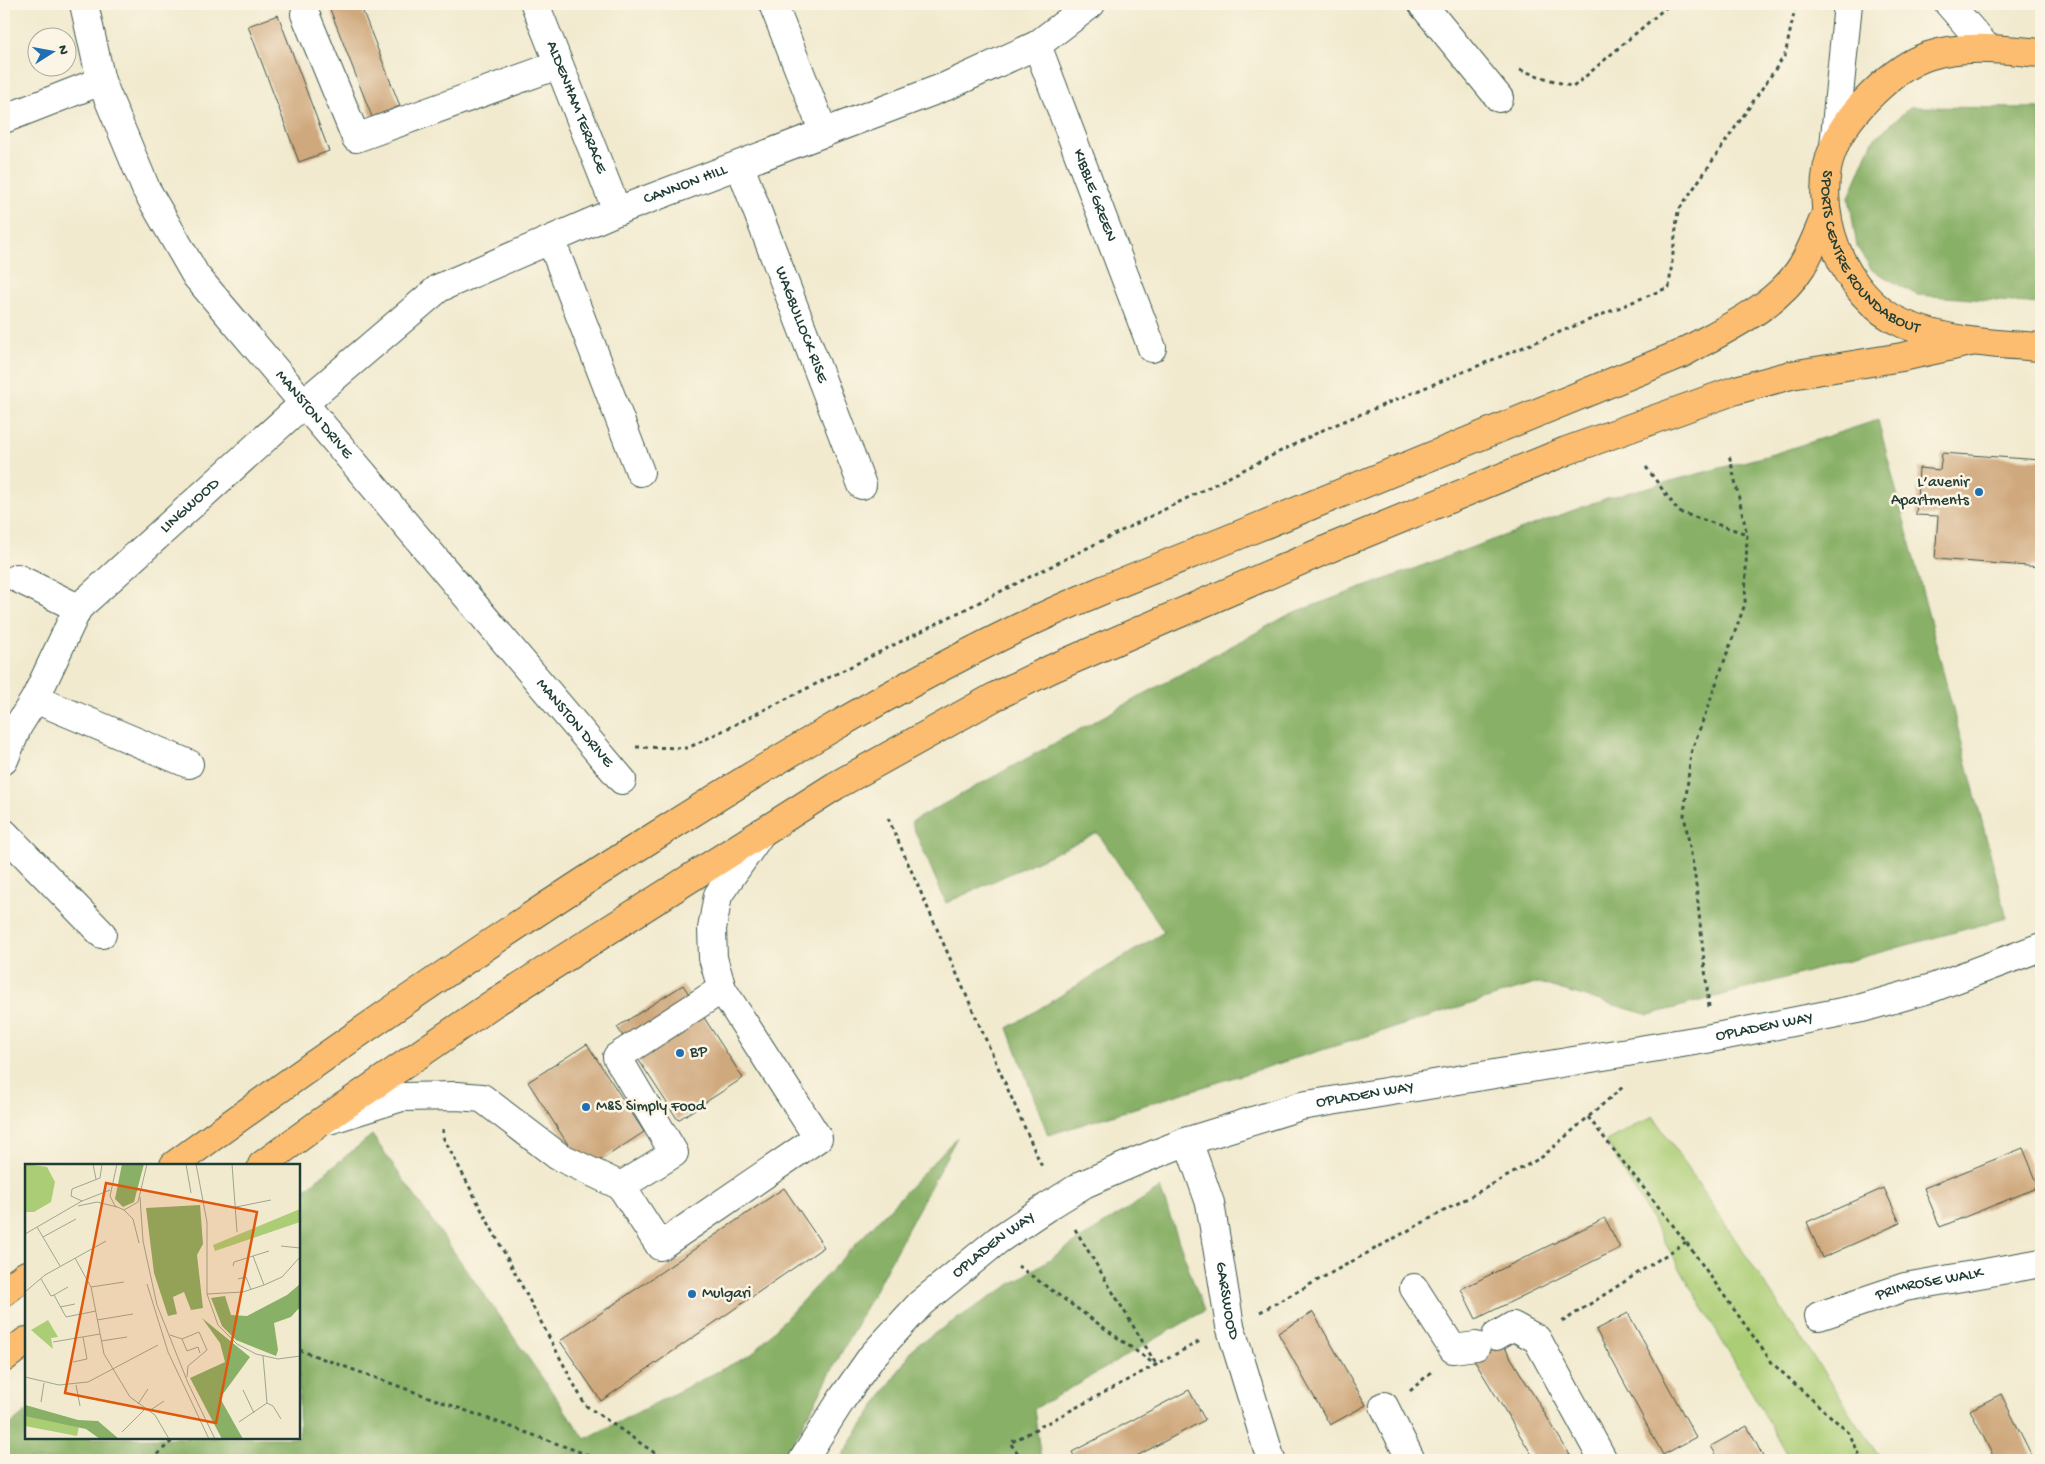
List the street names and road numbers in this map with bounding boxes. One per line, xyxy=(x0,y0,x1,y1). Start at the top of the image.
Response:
street label: ALDENHAM TERRACE xyxy=(541,38,611,177)
street label: KIBBLE GREEN xyxy=(1068,147,1120,244)
street label: CANNON HILL xyxy=(641,160,731,209)
street label: SPORTS CENTRE ROUNDABOUT xyxy=(1816,169,1923,339)
street label: WAGBULLOCK RISE xyxy=(770,264,832,387)
street label: MANSTON DRIVE xyxy=(271,367,357,464)
street label: LINGWOOD xyxy=(157,474,224,538)
street label: MANSTON DRIVE xyxy=(531,675,618,772)
street label: OPLADEN WAY xyxy=(1714,1008,1815,1046)
street label: OPLADEN WAY xyxy=(1315,1078,1415,1113)
street label: OPLADEN WAY xyxy=(949,1208,1039,1283)
street label: GARSWOOD xyxy=(1210,1261,1243,1343)
street label: PRIMROSE WALK xyxy=(1872,1264,1986,1306)

